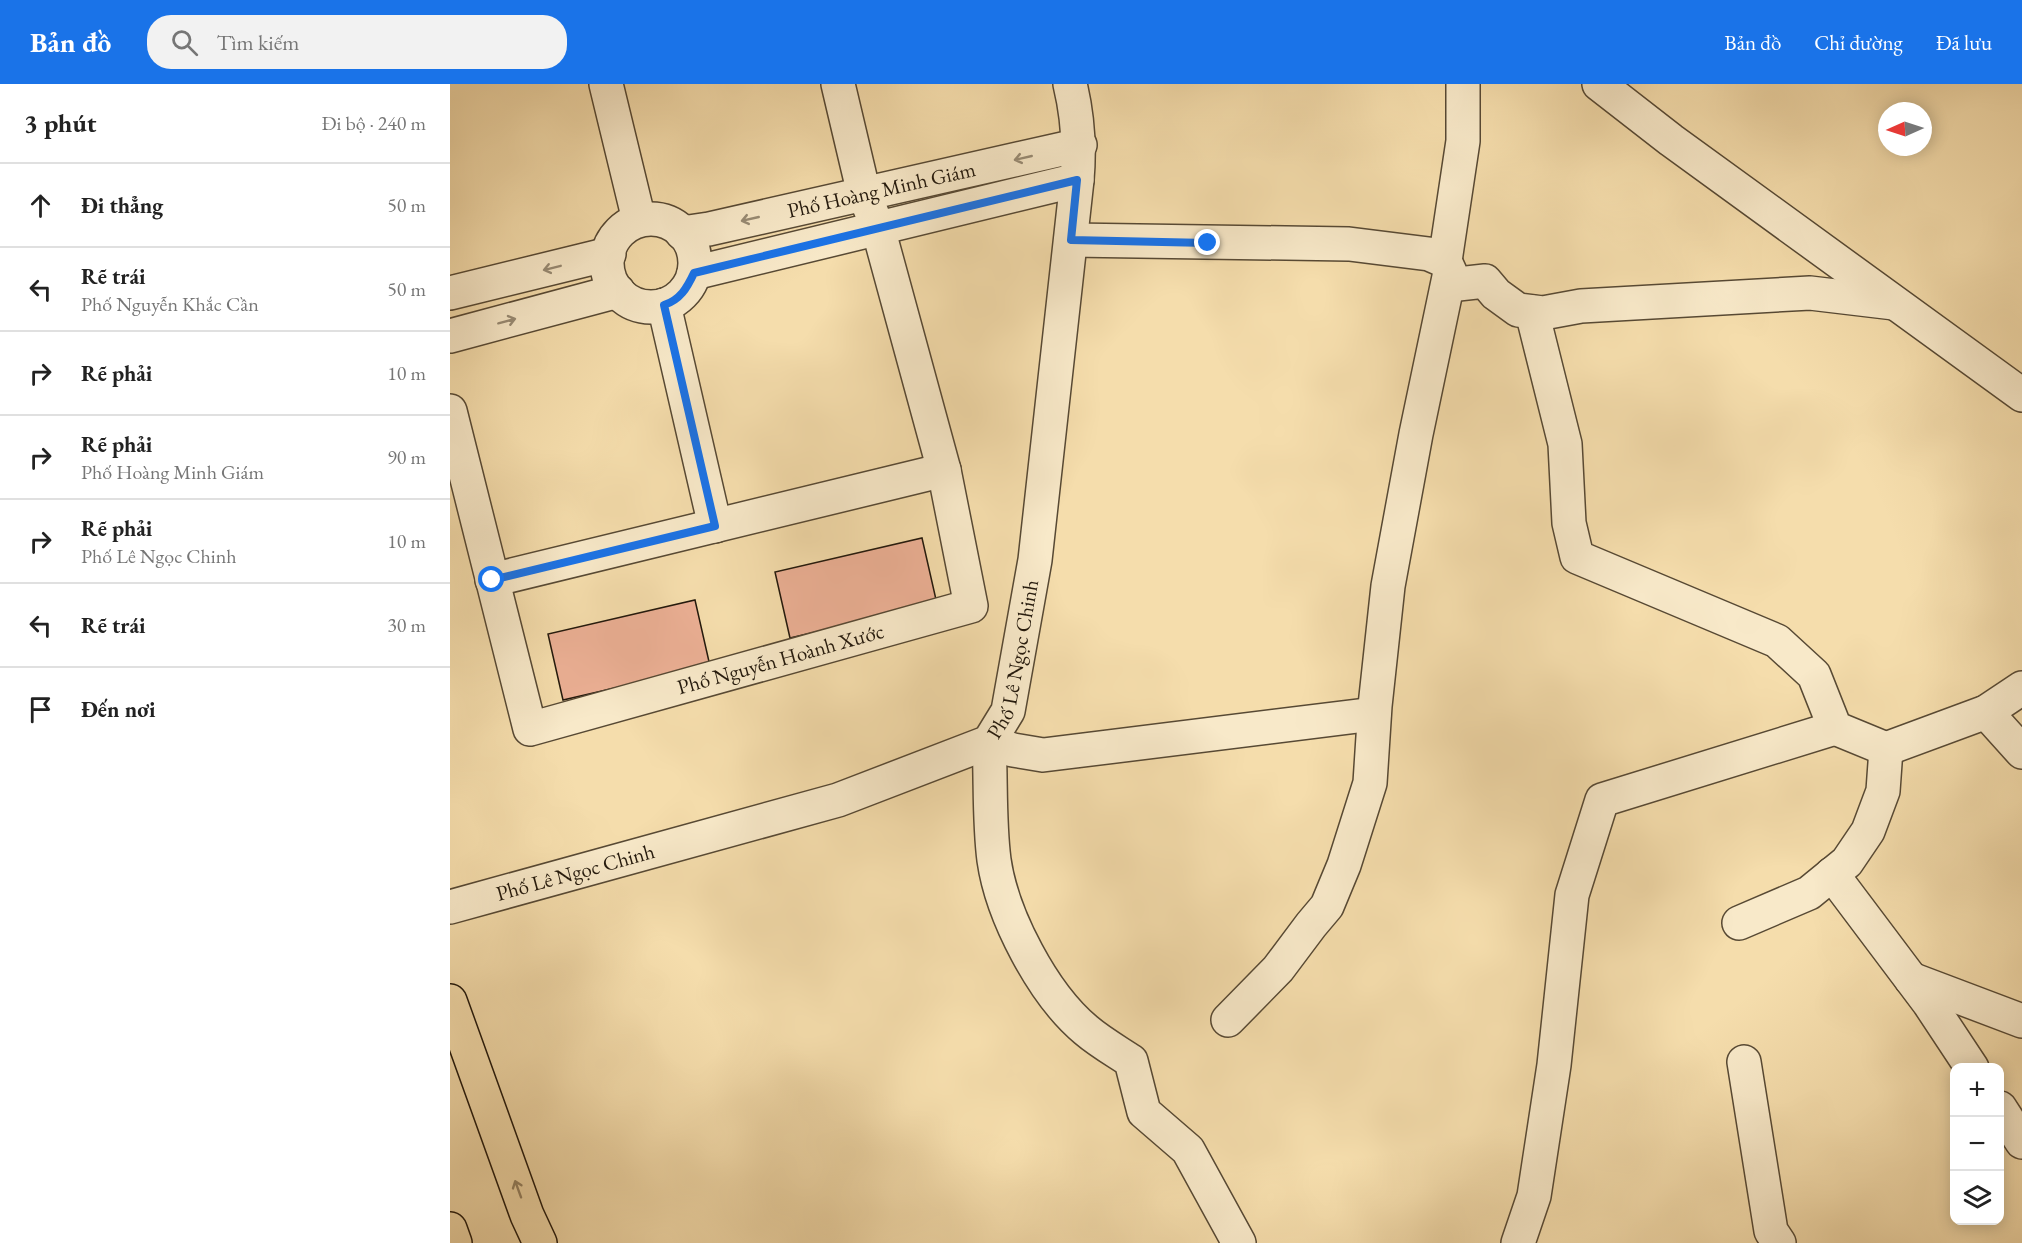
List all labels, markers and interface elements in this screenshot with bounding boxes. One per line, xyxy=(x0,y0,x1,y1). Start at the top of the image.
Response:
search box xyxy=(147,15,567,69)
text: Bản đồ xyxy=(30,24,111,60)
icon: search xyxy=(168,26,201,59)
text: Tìm kiếm xyxy=(216,28,299,57)
text: Bản đồ xyxy=(1724,29,1781,56)
text: Chỉ đường xyxy=(1814,29,1903,56)
text: Đã lưu xyxy=(1936,29,1992,56)
north arrow xyxy=(1878,102,1932,156)
text: 3 phút xyxy=(24,106,96,140)
text: Đi bộ · 240 m xyxy=(321,110,426,136)
one-way arrow xyxy=(1013,153,1033,164)
street label: Phố Hoàng Minh Giám xyxy=(784,155,978,224)
icon: ahead xyxy=(24,189,57,222)
text: Đi thẳng xyxy=(81,191,163,220)
text: 50 m xyxy=(387,192,426,218)
one-way arrow xyxy=(741,214,760,226)
route end xyxy=(1194,229,1220,255)
text: Rẽ trái xyxy=(81,262,146,291)
one-way arrow xyxy=(543,262,562,274)
icon: left xyxy=(24,273,57,306)
text: 50 m xyxy=(387,276,426,302)
text: Phố Nguyễn Khắc Cần xyxy=(81,291,259,317)
one-way arrow xyxy=(497,314,516,326)
icon: right xyxy=(24,357,57,390)
text: Rẽ phải xyxy=(81,359,152,388)
text: 10 m xyxy=(387,360,426,386)
text: Rẽ phải xyxy=(81,430,152,459)
icon: right xyxy=(24,441,57,474)
text: 90 m xyxy=(387,444,426,470)
text: Phố Hoàng Minh Giám xyxy=(81,459,264,485)
text: Rẽ phải xyxy=(81,514,152,543)
icon: right xyxy=(24,525,57,558)
text: 10 m xyxy=(387,528,426,554)
text: Phố Lê Ngọc Chinh xyxy=(81,543,237,569)
route start xyxy=(478,566,504,592)
street label: Phố Lê Ngọc Chinh xyxy=(980,577,1044,744)
icon: left xyxy=(24,609,57,642)
text: Rẽ trái xyxy=(81,611,146,640)
text: 30 m xyxy=(387,612,426,638)
street label: Phố Nguyễn Hoành Xước xyxy=(674,617,887,700)
icon: arrive xyxy=(24,693,57,726)
text: Đến nơi xyxy=(81,695,156,724)
street label: Phố Lê Ngọc Chinh xyxy=(493,837,658,907)
map controls xyxy=(1950,1063,2004,1225)
button: + xyxy=(1950,1063,2004,1117)
button: − xyxy=(1950,1117,2004,1171)
button: layers xyxy=(1950,1171,2004,1225)
one-way arrow xyxy=(511,1180,522,1199)

